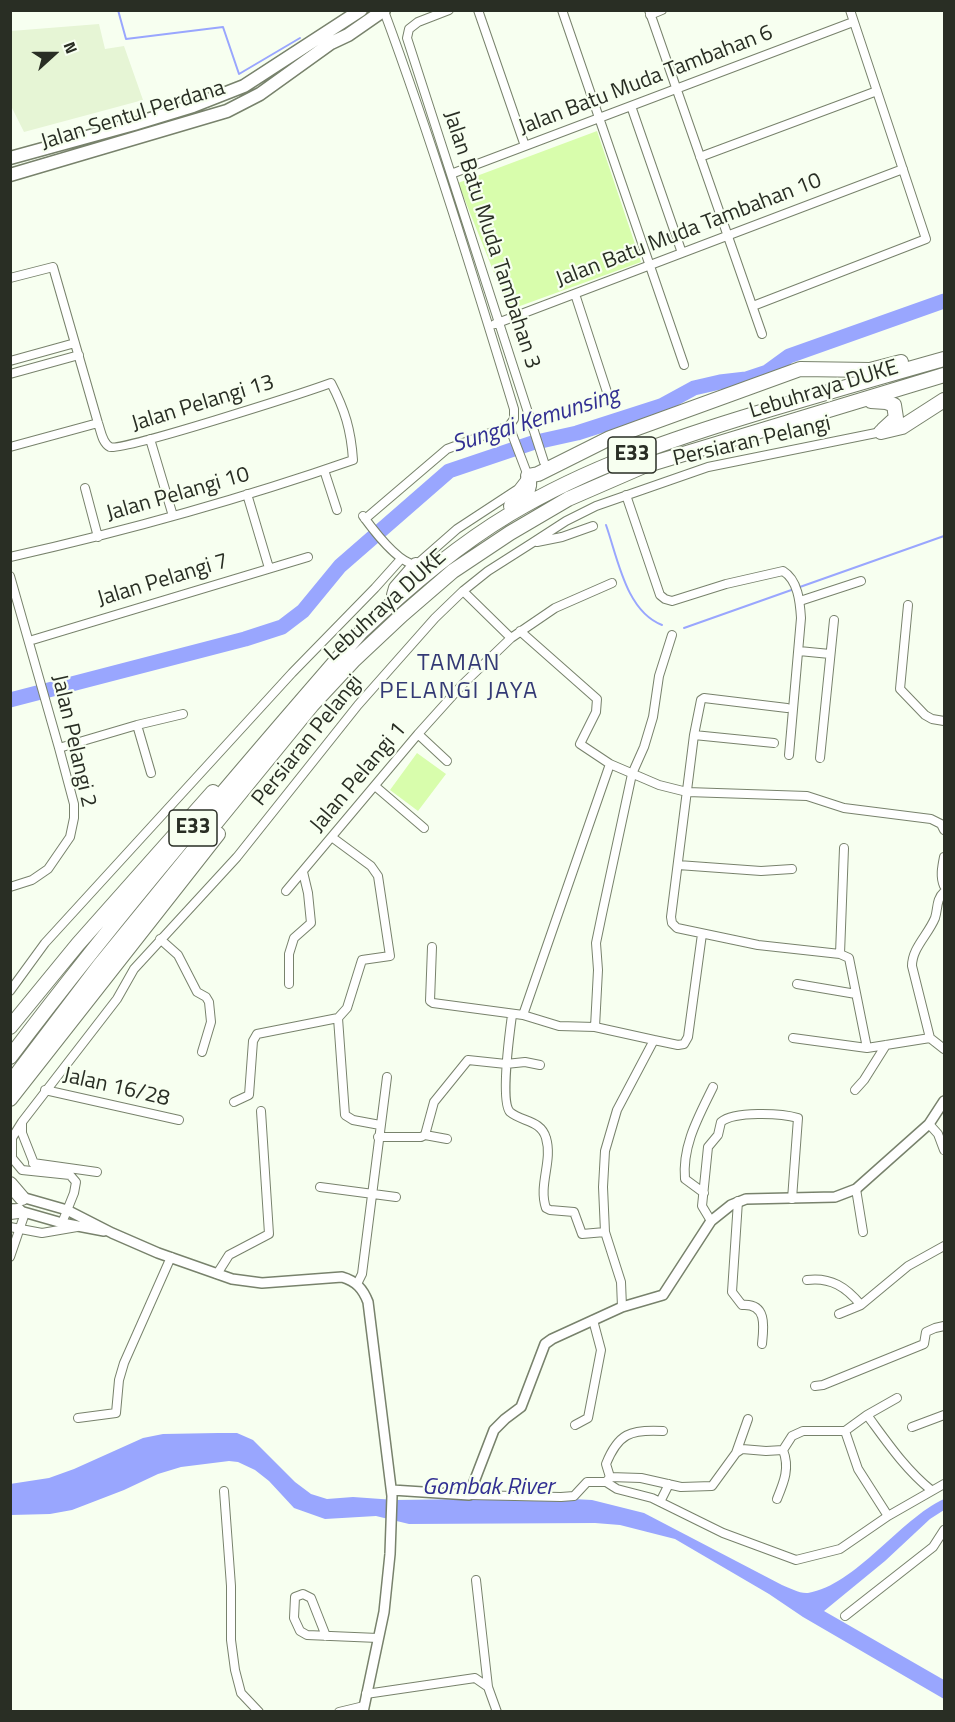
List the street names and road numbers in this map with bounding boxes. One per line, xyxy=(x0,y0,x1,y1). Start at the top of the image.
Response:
street label: Jalan Batu Muda Tambahan 6 xyxy=(515,20,777,142)
street label: Jalan Sentul Perdana xyxy=(38,75,228,157)
street label: Jalan Batu Muda Tambahan 3 xyxy=(437,108,545,372)
street label: Jalan Batu Muda Tambahan 10 xyxy=(552,168,826,294)
street label: Lebuhraya DUKE xyxy=(746,355,902,425)
street label: Jalan Pelangi 13 xyxy=(129,370,277,438)
street label: Persiaran Pelangi xyxy=(671,411,833,473)
road number: E33 xyxy=(608,437,656,473)
street label: Jalan Pelangi 10 xyxy=(103,462,253,528)
street label: Lebuhraya DUKE xyxy=(320,545,452,667)
street label: Jalan Pelangi 7 xyxy=(94,549,232,613)
street label: Persiaran Pelangi xyxy=(247,670,369,812)
street label: Jalan Pelangi 2 xyxy=(45,672,101,810)
street label: Jalan Pelangi 1 xyxy=(305,718,413,838)
road number: E33 xyxy=(169,810,217,846)
street label: Jalan 16/28 xyxy=(60,1063,172,1113)

